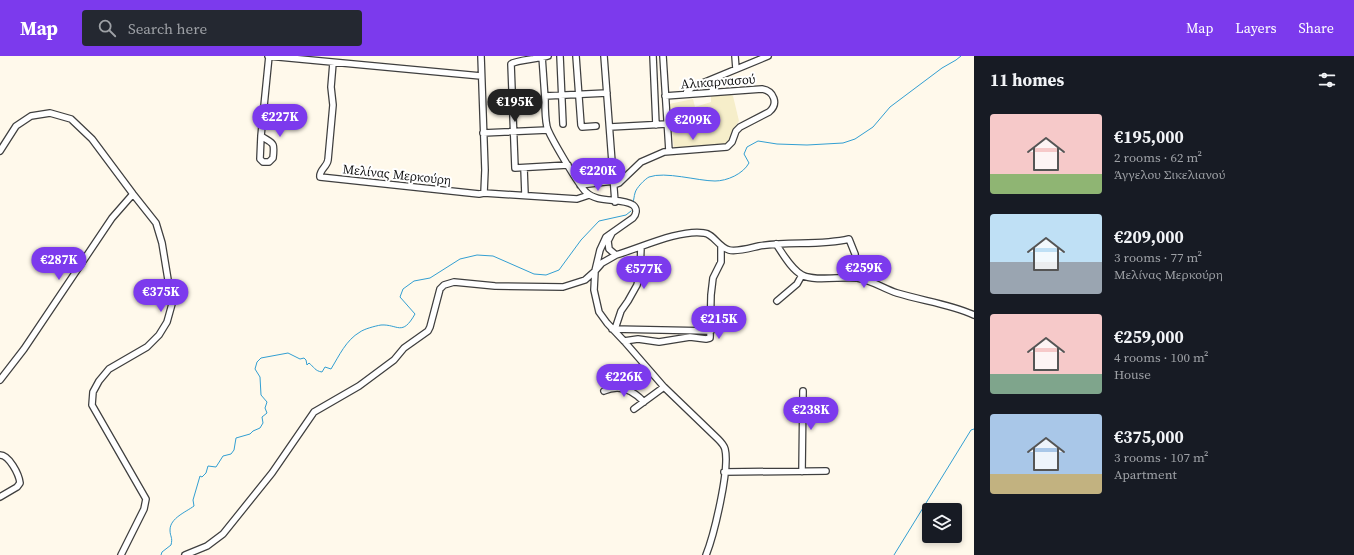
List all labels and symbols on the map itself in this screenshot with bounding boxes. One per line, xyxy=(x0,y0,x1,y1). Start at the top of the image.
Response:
street label: Αλικαρνασού xyxy=(680,70,756,93)
pin: €195K xyxy=(487,89,543,123)
pin: €227K xyxy=(252,104,308,138)
pin: €209K xyxy=(665,107,721,141)
pin: €220K xyxy=(570,158,626,192)
street label: Μελίνας Μερκούρη xyxy=(342,160,452,189)
pin: €287K xyxy=(31,247,87,281)
pin: €259K xyxy=(836,255,892,289)
pin: €577K xyxy=(616,256,672,290)
pin: €375K xyxy=(133,279,189,313)
pin: €215K xyxy=(691,306,747,340)
pin: €226K xyxy=(596,364,652,398)
pin: €238K xyxy=(783,397,839,431)

